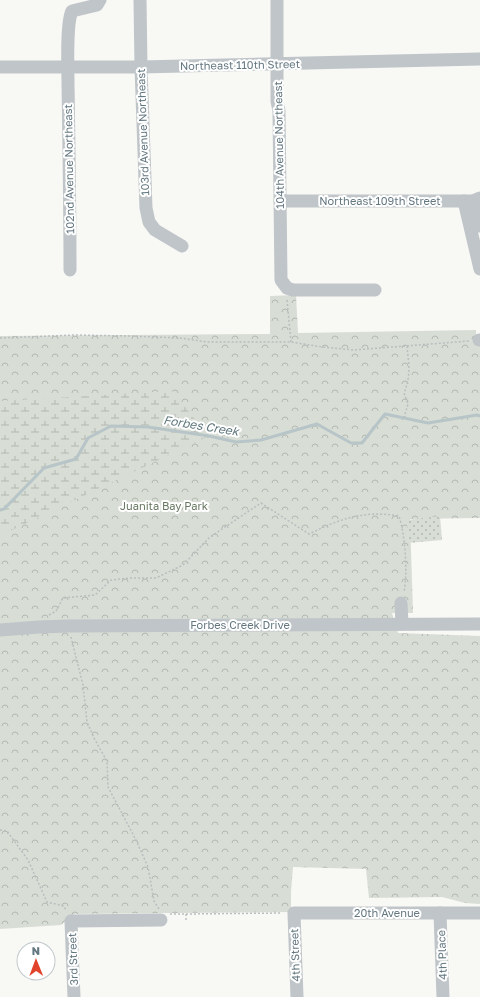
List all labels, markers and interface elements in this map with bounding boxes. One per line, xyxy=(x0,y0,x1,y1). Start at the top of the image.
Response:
street label: Northeast 110th Street xyxy=(180,57,300,72)
street label: 103rd Avenue Northeast xyxy=(134,68,151,196)
street label: 104th Avenue Northeast xyxy=(271,81,286,209)
street label: 102nd Avenue Northeast xyxy=(61,104,76,234)
street label: Northeast 109th Street xyxy=(319,194,441,207)
water label: Forbes Creek xyxy=(162,412,241,439)
park label: Juanita Bay Park xyxy=(120,499,208,512)
street label: Forbes Creek Drive xyxy=(190,618,290,631)
street label: 20th Avenue xyxy=(354,906,420,919)
street label: 4th Street xyxy=(287,928,302,982)
street label: 4th Place xyxy=(434,930,449,980)
street label: 3rd Street xyxy=(65,932,80,986)
north arrow xyxy=(16,941,56,981)
text: N xyxy=(32,944,40,957)

